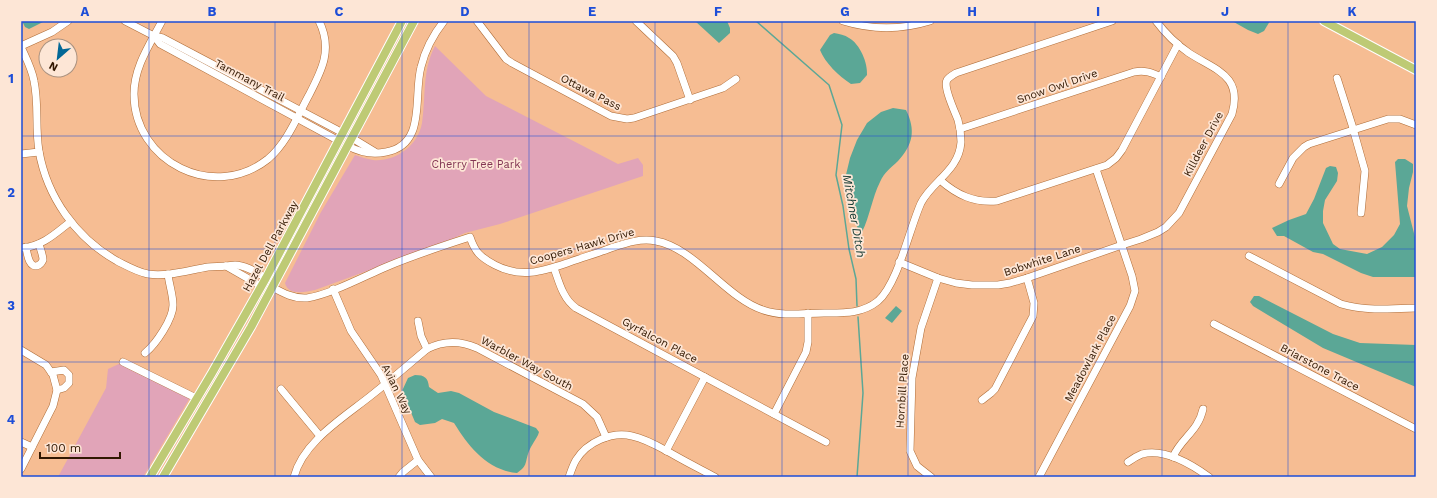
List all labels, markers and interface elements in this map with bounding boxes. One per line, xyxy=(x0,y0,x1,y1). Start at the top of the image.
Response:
text: A xyxy=(81,4,90,19)
text: B xyxy=(208,4,217,19)
text: C xyxy=(335,4,344,19)
text: D xyxy=(460,4,470,19)
text: E xyxy=(588,4,596,19)
text: F xyxy=(714,4,722,19)
text: G xyxy=(840,4,850,19)
text: H xyxy=(967,4,977,19)
text: I xyxy=(1096,4,1100,19)
text: J xyxy=(1221,4,1229,19)
text: K xyxy=(1347,4,1357,19)
north arrow xyxy=(38,38,78,78)
street label: Tammany Trail xyxy=(213,57,287,105)
text: N xyxy=(47,59,60,74)
street label: Snow Owl Drive xyxy=(1015,67,1099,106)
text: 1 xyxy=(8,71,14,86)
street label: Ottawa Pass xyxy=(558,72,623,113)
street label: Killdeer Drive xyxy=(1181,109,1226,179)
park label: Cherry Tree Park xyxy=(432,158,520,171)
water label: Mitchner Ditch xyxy=(840,173,868,259)
text: 2 xyxy=(7,185,15,200)
street label: Hazel Dell Parkway xyxy=(240,198,301,294)
street label: Coopers Hawk Drive xyxy=(528,225,636,268)
street label: Bobwhite Lane xyxy=(1002,242,1082,279)
text: 3 xyxy=(7,298,15,313)
street label: Meadowlark Place xyxy=(1062,312,1119,404)
street label: Gyrfalcon Place xyxy=(620,315,700,366)
street label: Warbler Way South xyxy=(479,334,575,393)
street label: Briarstone Trace xyxy=(1278,341,1362,394)
street label: Hornbill Place xyxy=(893,353,912,429)
street label: Avian Way xyxy=(379,362,414,417)
text: 4 xyxy=(7,412,16,427)
scale bar xyxy=(40,434,120,460)
text: 100 m xyxy=(46,441,81,455)

